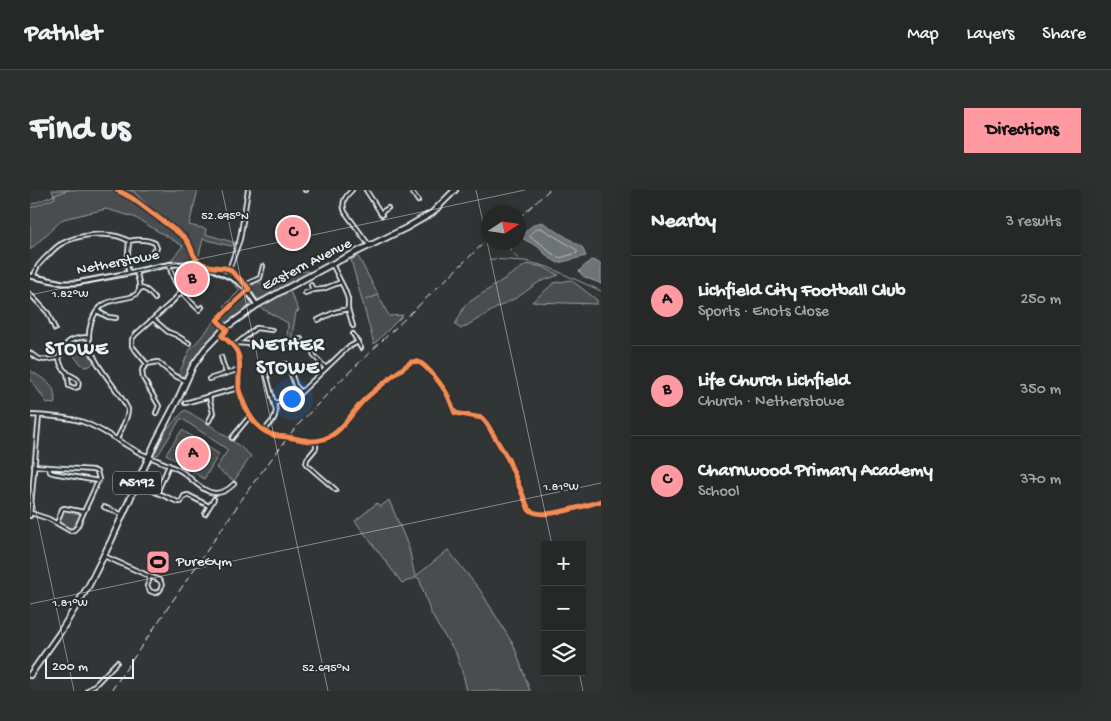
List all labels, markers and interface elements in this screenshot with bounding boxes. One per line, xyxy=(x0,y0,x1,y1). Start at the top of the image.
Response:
text: Pathlet xyxy=(25,20,102,49)
text: Map xyxy=(907,24,939,45)
text: Layers xyxy=(967,24,1014,45)
text: Share xyxy=(1042,24,1086,45)
button: Directions xyxy=(964,108,1081,153)
text: Find us xyxy=(30,110,130,151)
north arrow xyxy=(481,205,526,250)
text: 52.695°N xyxy=(201,210,249,224)
text: Nearby xyxy=(651,210,716,235)
text: 3 results xyxy=(1006,213,1061,232)
pin: C xyxy=(277,214,309,252)
street label: Eastern Avenue xyxy=(259,235,355,295)
street label: Netherstowe xyxy=(75,246,161,280)
pin: B xyxy=(176,260,208,298)
text: Lichfield City Football Club xyxy=(698,280,905,303)
text: 1.82°W xyxy=(51,288,88,302)
text: A xyxy=(662,291,672,310)
text: 250 m xyxy=(1021,291,1061,310)
text: Sports · Enots Close xyxy=(698,303,829,322)
district label: NETHER STOWE xyxy=(251,335,325,381)
district label: STOWE xyxy=(45,339,109,362)
text: Life Church Lichfield xyxy=(698,370,849,393)
text: B xyxy=(663,381,671,400)
text: 350 m xyxy=(1020,381,1061,400)
your location xyxy=(279,386,305,412)
text: Church · Netherstowe xyxy=(698,393,844,412)
pin: A xyxy=(177,435,209,473)
text: Charnwood Primary Academy xyxy=(698,460,933,483)
text: C xyxy=(663,471,671,490)
text: 370 m xyxy=(1020,471,1061,490)
road number: A5192 xyxy=(113,472,161,494)
text: 1.81°W xyxy=(542,481,579,495)
text: School xyxy=(698,483,740,502)
map controls xyxy=(541,541,586,676)
button: + xyxy=(541,541,586,586)
sports icon: PureGym xyxy=(145,549,171,575)
place label: PureGym xyxy=(175,553,232,571)
button: − xyxy=(541,586,586,631)
text: 1.81°W xyxy=(51,597,88,611)
button: layers xyxy=(541,631,586,676)
scale bar xyxy=(45,656,134,679)
text: 200 m xyxy=(52,659,88,676)
text: 52.695°N xyxy=(302,662,350,676)

